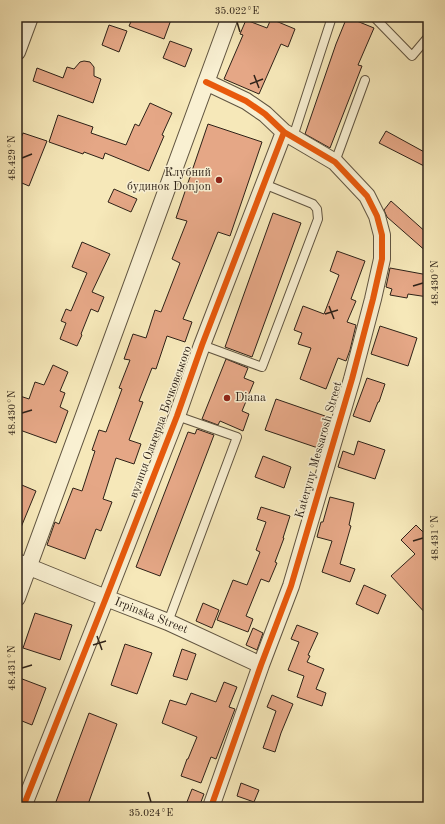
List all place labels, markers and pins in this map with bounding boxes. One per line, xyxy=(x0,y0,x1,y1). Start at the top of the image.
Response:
place label: Клубний будинок Donjon xyxy=(127,167,212,193)
marker: Клубний будинок Donjon xyxy=(214,175,224,185)
place label: Diana xyxy=(235,392,266,404)
marker: Diana xyxy=(222,393,232,403)

